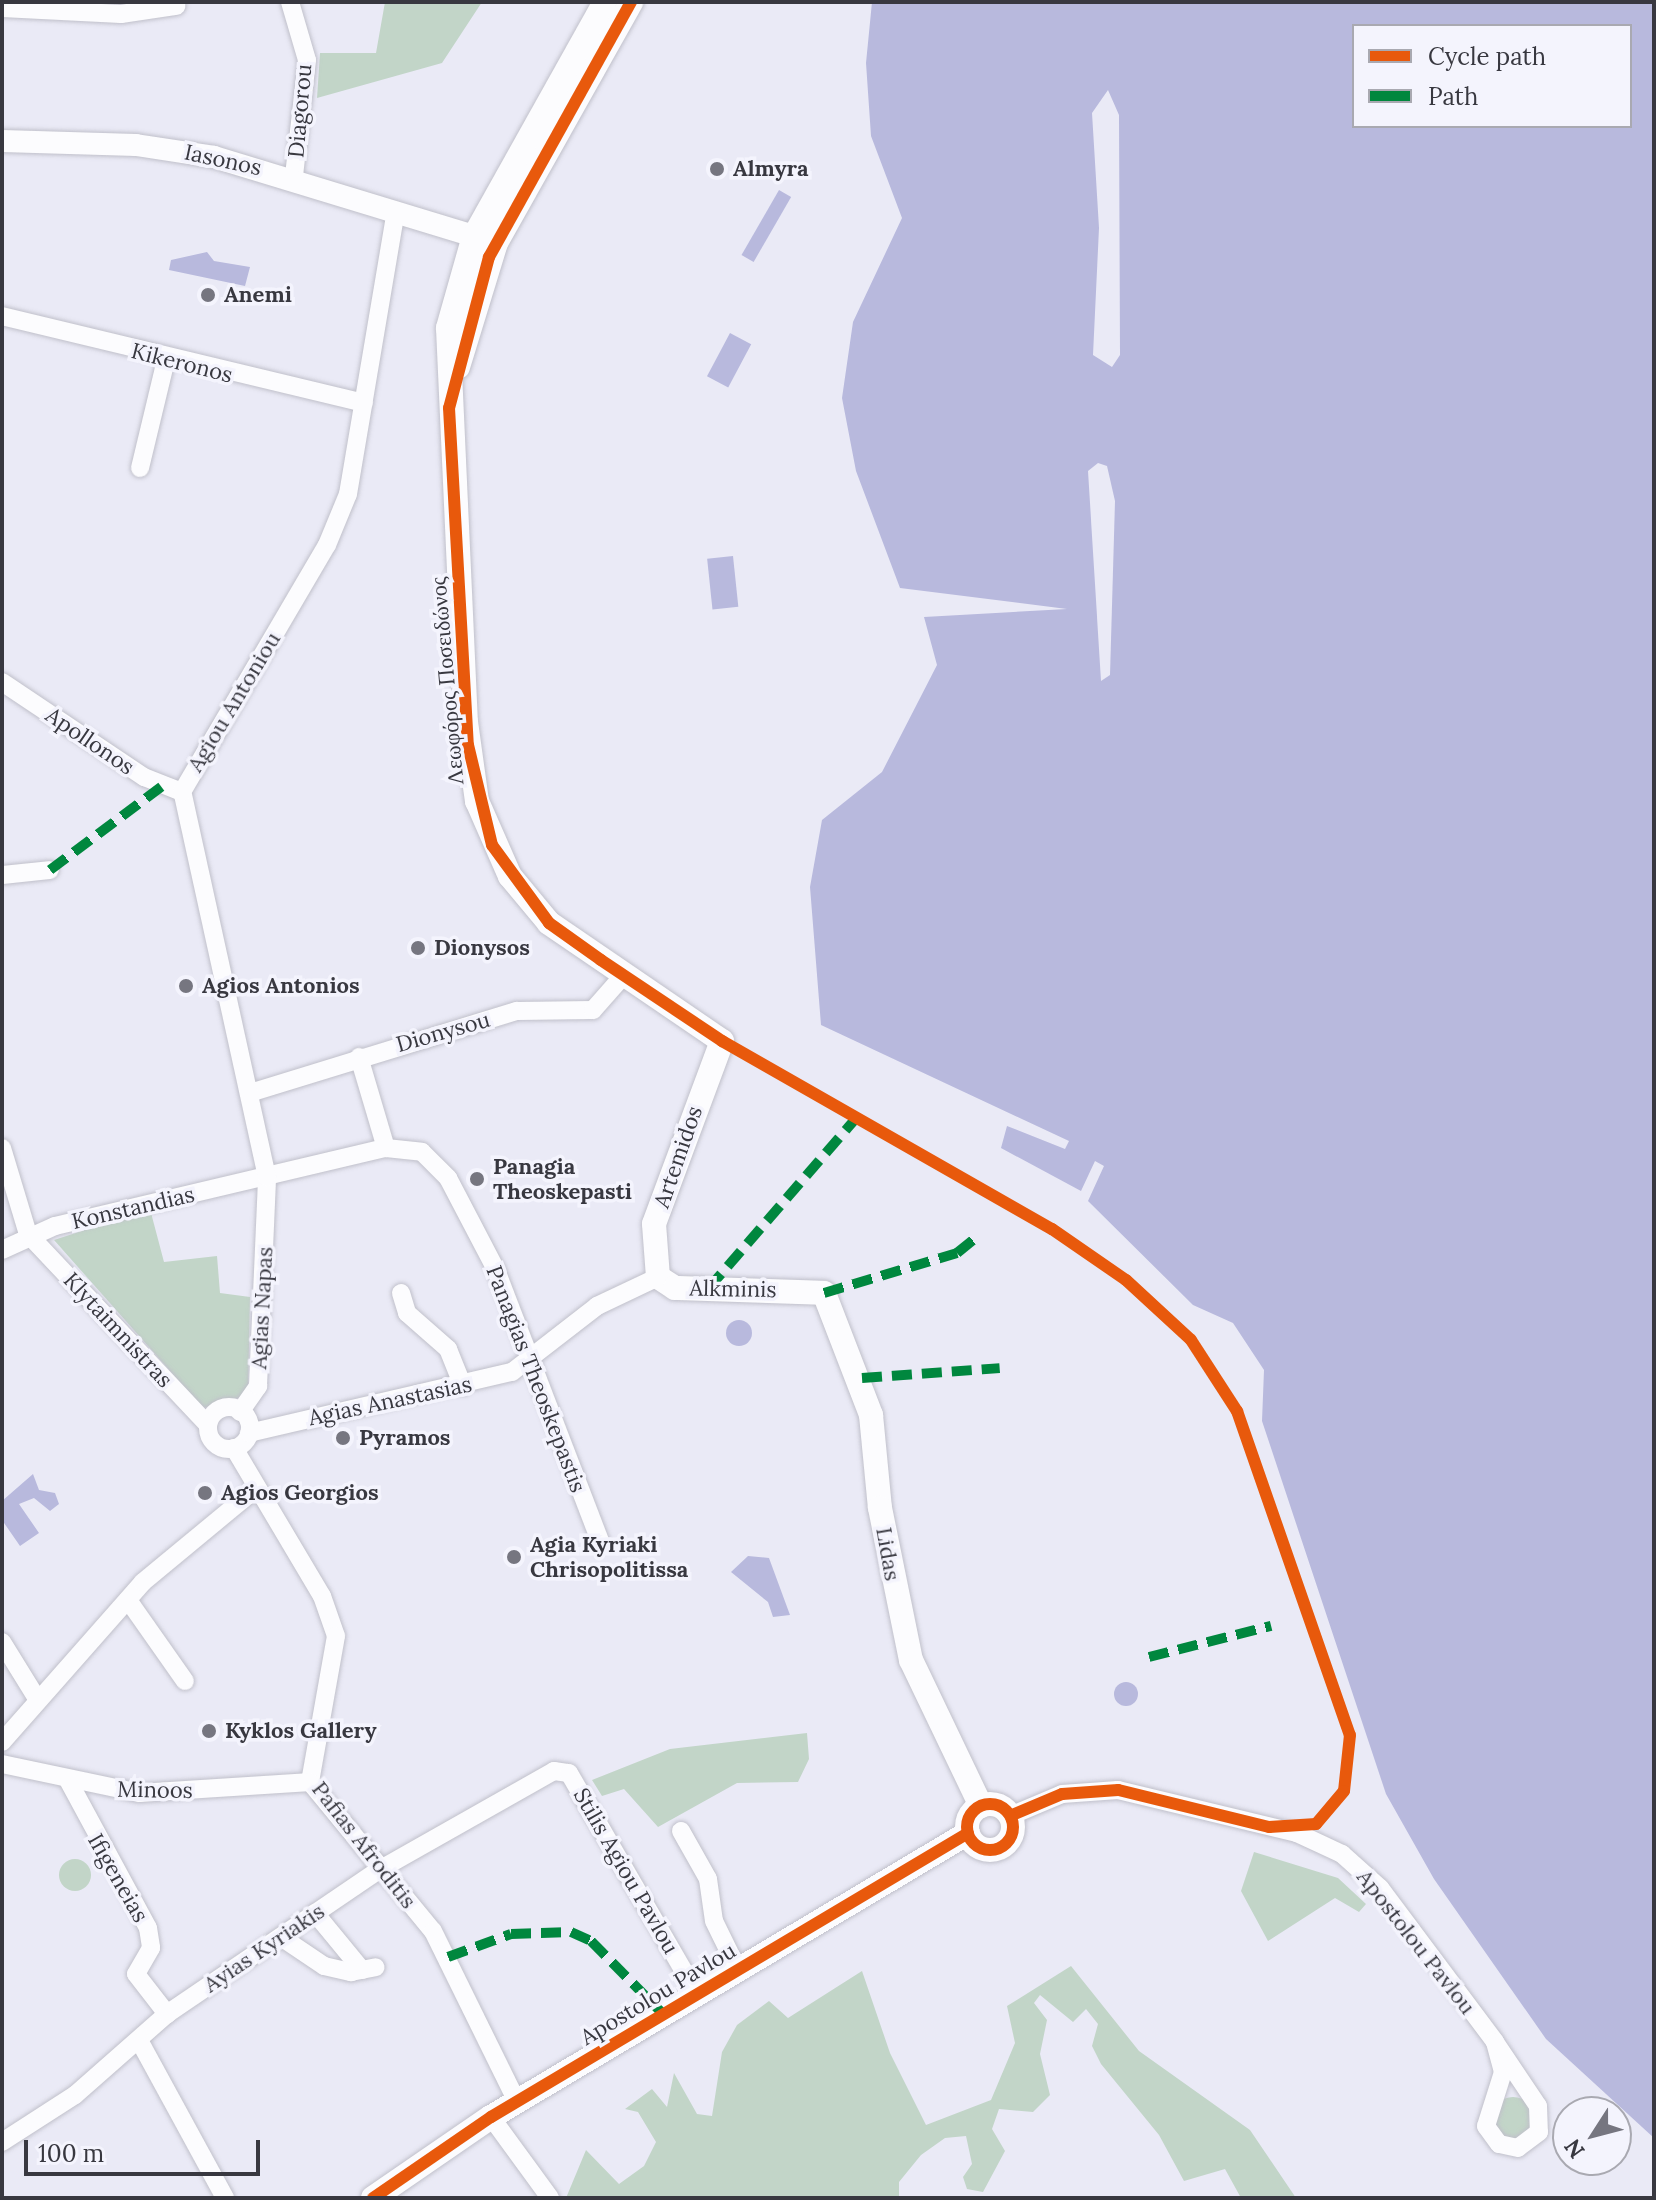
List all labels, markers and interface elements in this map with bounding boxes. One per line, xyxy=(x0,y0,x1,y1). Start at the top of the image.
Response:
legend xyxy=(1352,24,1632,128)
text: Cycle path xyxy=(1428,41,1546,72)
street label: Diagorou xyxy=(283,63,317,159)
text: Path xyxy=(1428,81,1478,112)
street label: Iasonos xyxy=(182,139,264,181)
place label: Almyra xyxy=(733,156,809,182)
marker: Almyra xyxy=(708,160,726,178)
place label: Anemi xyxy=(224,282,292,308)
marker: Anemi xyxy=(199,286,217,304)
street label: Kikeronos xyxy=(129,338,235,388)
street label: Λεωφόρος Ποσειδώνος xyxy=(425,576,469,786)
street label: Agiou Antoniou xyxy=(182,627,286,777)
street label: Apollonos xyxy=(41,702,139,780)
place label: Dionysos xyxy=(434,935,530,961)
marker: Dionysos xyxy=(409,939,427,957)
place label: Agios Antonios xyxy=(202,973,360,999)
marker: Agios Antonios xyxy=(177,977,195,995)
street label: Dionysou xyxy=(393,1006,493,1058)
street label: Artemidos xyxy=(648,1103,708,1211)
place label: Panagia Theoskepasti xyxy=(493,1153,632,1204)
marker: Panagia Theoskepasti xyxy=(468,1170,486,1188)
street label: Konstandias xyxy=(69,1181,197,1235)
street label: Agias Napas xyxy=(246,1246,278,1370)
street label: Panagias Theoskepastis xyxy=(481,1262,591,1496)
street label: Klytaimnistras xyxy=(58,1267,178,1393)
street label: Alkminis xyxy=(689,1275,777,1303)
street label: Agias Anastasias xyxy=(306,1371,474,1431)
place label: Pyramos xyxy=(359,1425,451,1451)
marker: Pyramos xyxy=(334,1429,352,1447)
place label: Agios Georgios xyxy=(221,1480,379,1506)
marker: Agios Georgios xyxy=(196,1484,214,1502)
street label: Lidas xyxy=(870,1525,906,1583)
place label: Agia Kyriaki Chrisopolitissa xyxy=(530,1531,688,1582)
marker: Agia Kyriaki Chrisopolitissa xyxy=(505,1548,523,1566)
place label: Kyklos Gallery xyxy=(225,1718,377,1744)
marker: Kyklos Gallery xyxy=(200,1722,218,1740)
street label: Minoos xyxy=(117,1776,193,1804)
street label: Pafias Afroditis xyxy=(306,1776,422,1914)
street label: Stilis Agiou Pavlou xyxy=(568,1783,684,1959)
street label: Ifigeneias xyxy=(82,1829,154,1927)
street label: Apostolou Pavlou xyxy=(1351,1864,1481,2020)
street label: Ayias Kyriakis xyxy=(199,1898,329,1998)
street label: Apostolou Pavlou xyxy=(576,1937,740,2051)
north arrow xyxy=(1552,2096,1632,2176)
scale bar xyxy=(28,2124,264,2174)
text: N xyxy=(1558,2134,1591,2164)
text: 100 m xyxy=(38,2138,104,2169)

